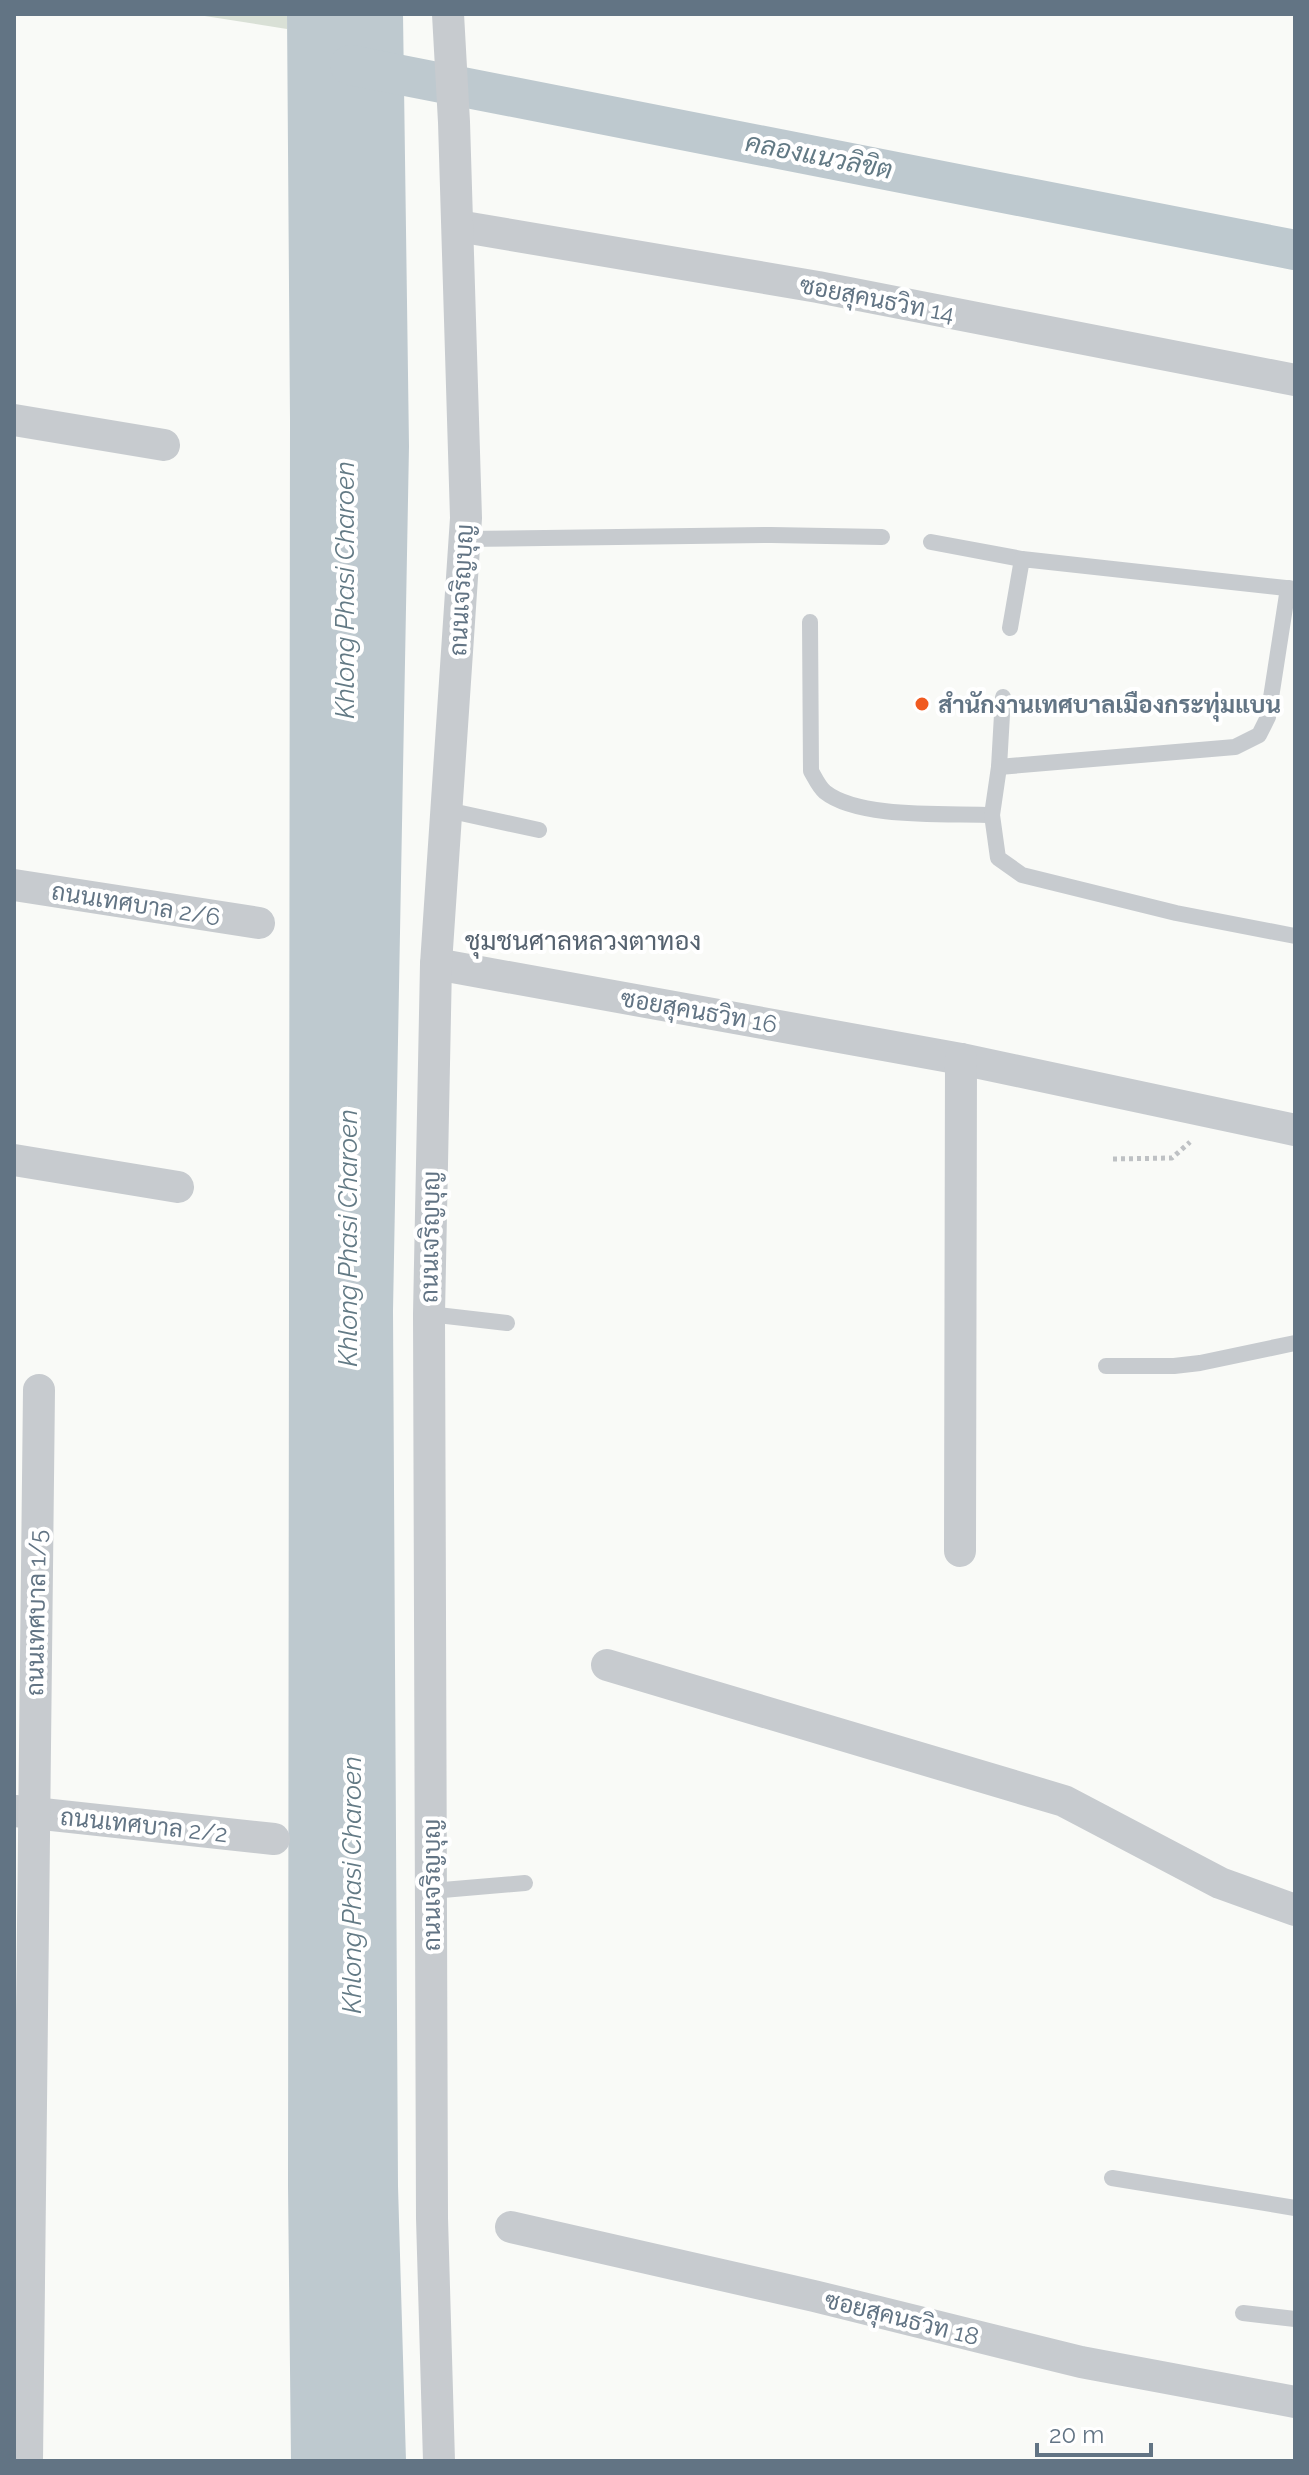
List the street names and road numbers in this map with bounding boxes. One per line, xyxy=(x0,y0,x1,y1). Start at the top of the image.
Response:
street label: ซอยสุคนธวิท 14 xyxy=(797,270,957,330)
street label: ถนนเจริญบุญ xyxy=(443,523,481,657)
street label: ถนนเทศบาล 2/6 xyxy=(50,876,222,932)
street label: ซอยสุคนธวิท 16 xyxy=(618,983,779,1041)
street label: ถนนเจริญบุญ xyxy=(414,1171,448,1303)
street label: ถนนเทศบาล 1/5 xyxy=(20,1530,52,1696)
street label: ถนนเทศบาล 2/2 xyxy=(59,1802,229,1848)
street label: ถนนเจริญบุญ xyxy=(417,1819,448,1951)
street label: ซอยสุคนธวิท 18 xyxy=(821,2285,982,2353)

